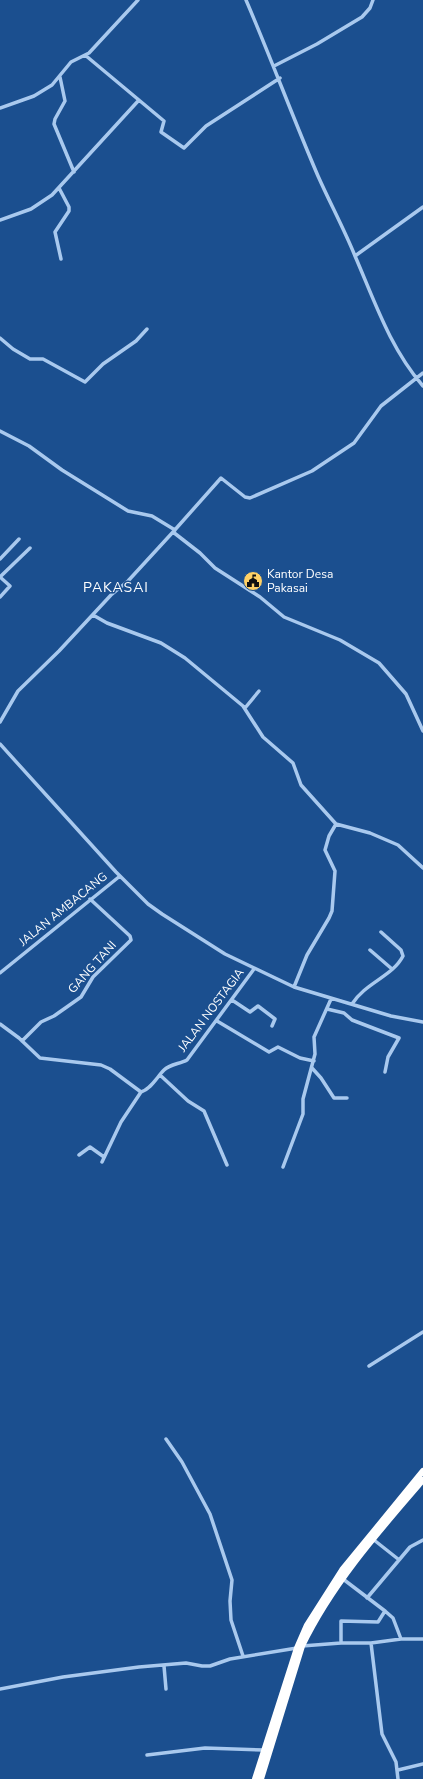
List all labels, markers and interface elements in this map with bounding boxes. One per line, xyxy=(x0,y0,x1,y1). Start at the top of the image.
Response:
place label: Kantor Desa Pakasai xyxy=(267,566,333,596)
public building icon: Kantor Desa Pakasai xyxy=(242,570,264,592)
district label: PAKASAI xyxy=(83,578,149,597)
street label: JALAN AMBACANG xyxy=(15,868,111,950)
street label: GANG TANI xyxy=(64,937,120,997)
street label: JALAN NOSTAGIA xyxy=(174,965,248,1056)

